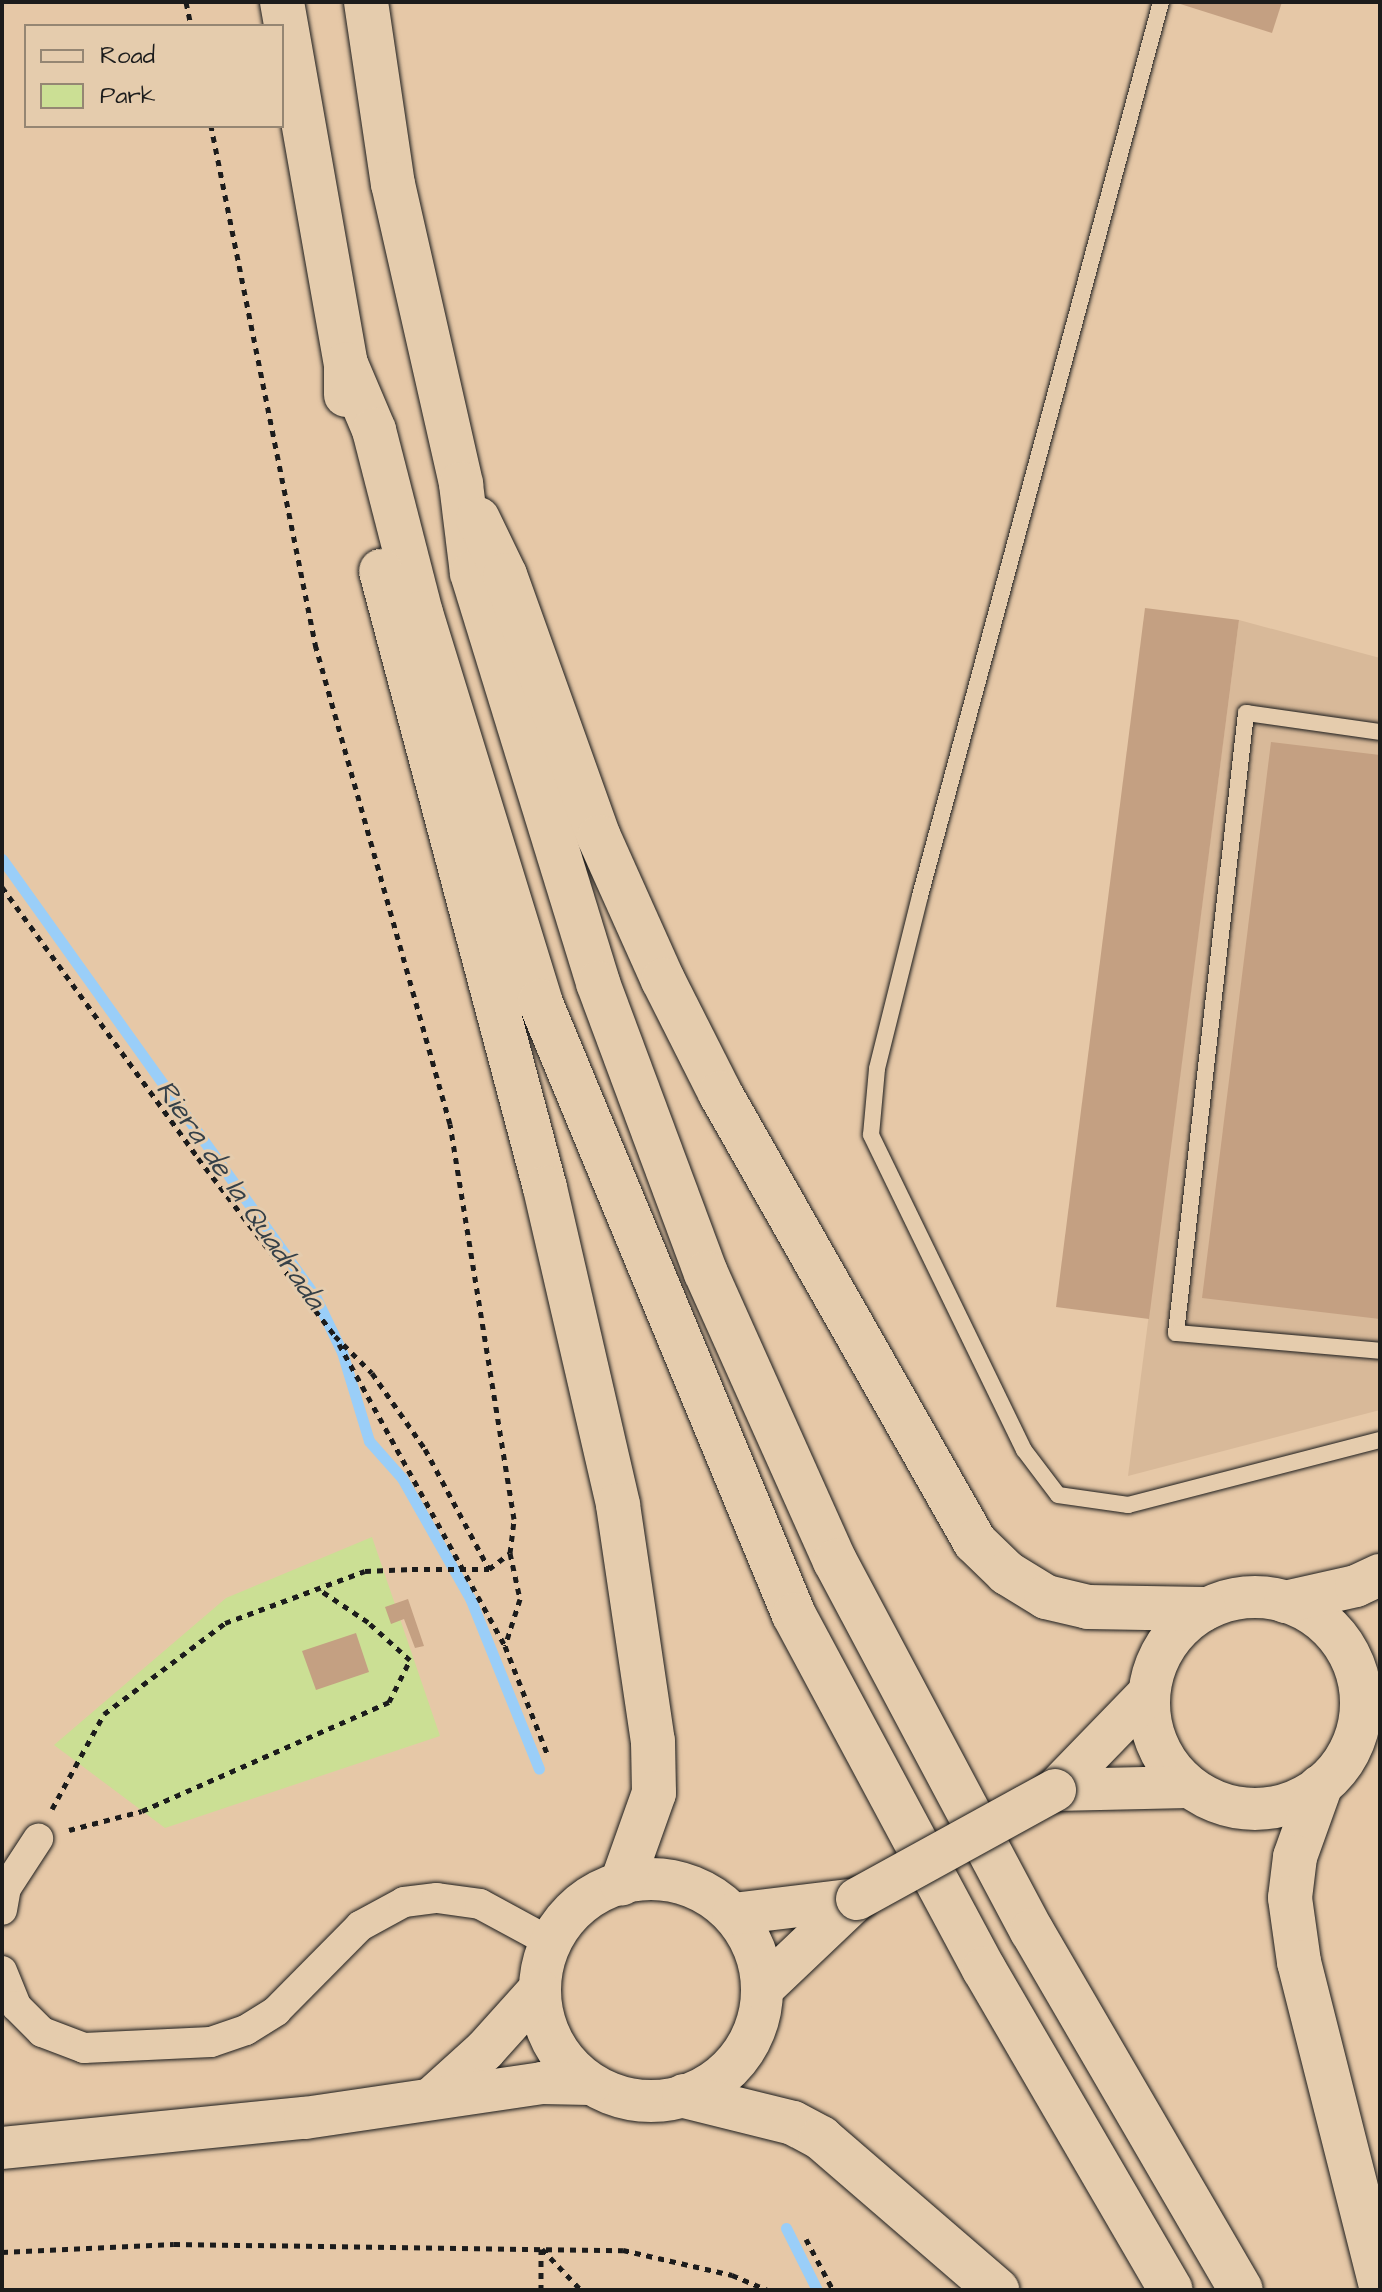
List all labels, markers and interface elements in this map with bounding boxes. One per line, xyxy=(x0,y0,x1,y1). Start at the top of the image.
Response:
legend xyxy=(24,24,284,128)
text: Road xyxy=(100,39,155,73)
text: Park xyxy=(100,79,156,113)
water label: Riera de la Quadrada xyxy=(148,1074,332,1316)

